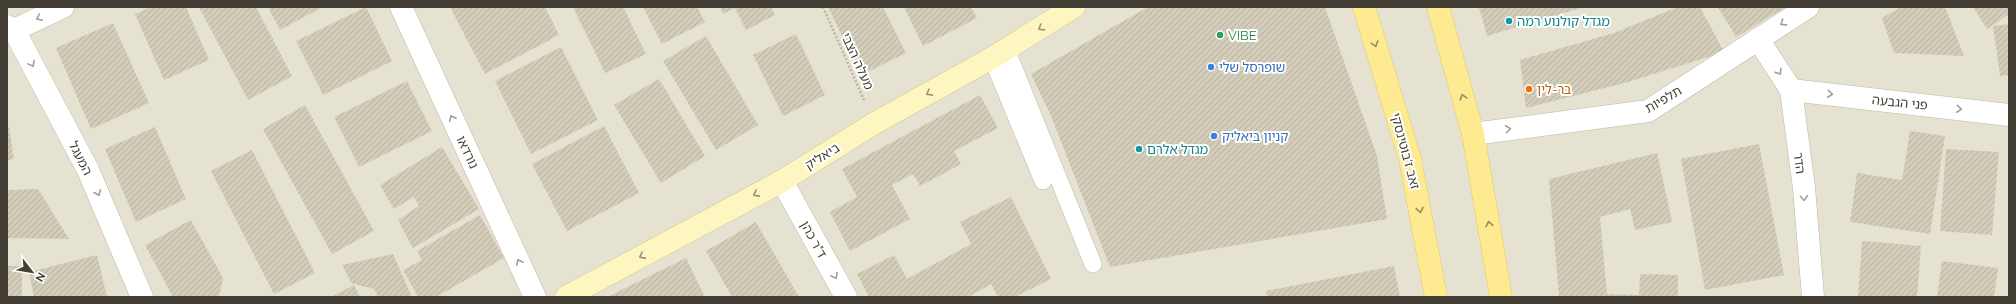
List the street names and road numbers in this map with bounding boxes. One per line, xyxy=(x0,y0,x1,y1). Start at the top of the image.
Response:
street label: מעלה הצבי xyxy=(838,30,877,92)
street label: תלפיות xyxy=(1642,83,1684,116)
street label: פני הגבעה xyxy=(1871,92,1929,113)
street label: זאב ז'בוטינסקי xyxy=(1388,111,1423,191)
street label: נורדאו xyxy=(453,133,482,171)
street label: המעגל xyxy=(66,139,95,178)
street label: ביאליק xyxy=(802,140,842,173)
street label: הדר xyxy=(1791,151,1808,175)
street label: ד"ר כהן xyxy=(797,218,830,260)

